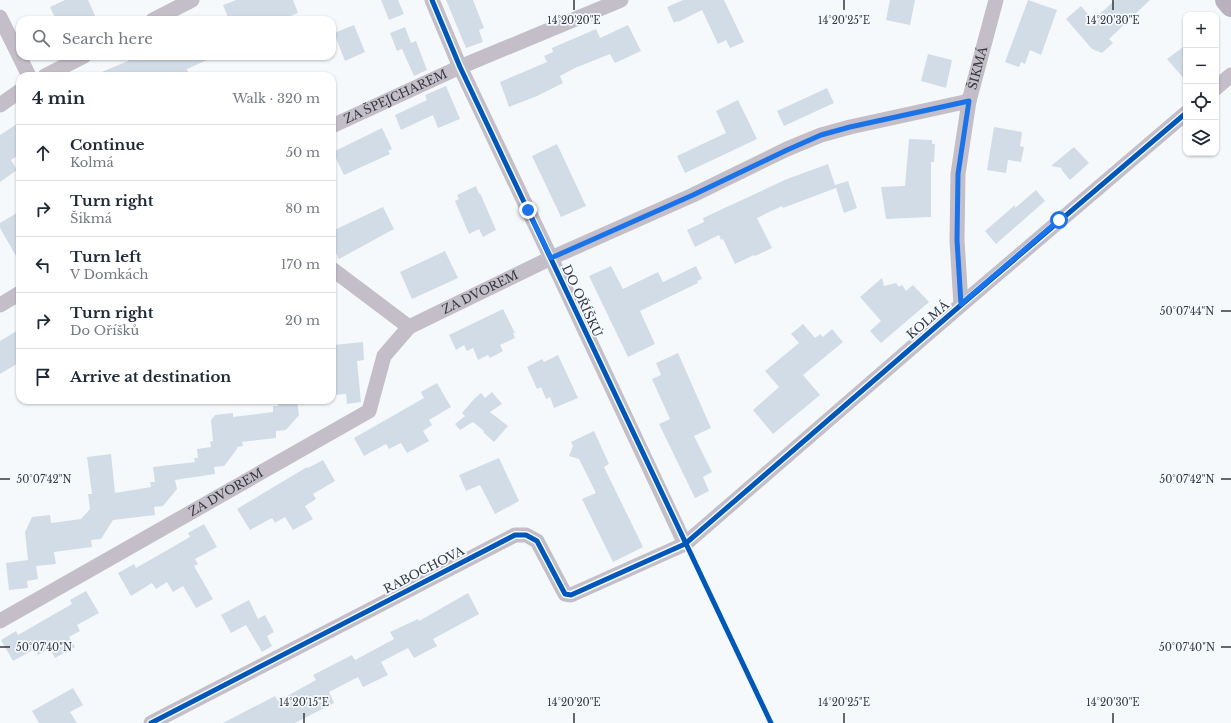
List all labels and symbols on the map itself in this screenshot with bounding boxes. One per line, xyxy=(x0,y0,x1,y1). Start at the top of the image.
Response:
text: 14°20'20"E xyxy=(547,14,601,27)
text: 14°20'25"E xyxy=(818,14,870,27)
text: 14°20'30"E xyxy=(1086,14,1140,27)
street label: ŠIKMÁ xyxy=(963,44,990,91)
street label: ZA ŠPEJCHAREM xyxy=(341,66,449,127)
route end xyxy=(519,201,537,219)
route start xyxy=(1050,211,1068,229)
street label: DO OŘÍŠKŮ xyxy=(559,262,607,340)
street label: ZA DVOREM xyxy=(439,267,521,317)
street label: KOLMÁ xyxy=(903,296,952,342)
text: 50°07'44"N xyxy=(1160,305,1214,318)
street label: ZA DVOREM xyxy=(186,465,266,519)
text: 50°07'42"N xyxy=(17,473,71,486)
text: 50°07'42"N xyxy=(1160,473,1214,486)
street label: RABOCHOVA xyxy=(381,542,467,596)
text: 50°07'40"N xyxy=(16,641,72,654)
text: 50°07'40"N xyxy=(1159,641,1215,654)
text: 14°20'15"E xyxy=(279,696,329,709)
text: 14°20'20"E xyxy=(547,696,601,709)
text: 14°20'25"E xyxy=(818,696,870,709)
text: 14°20'30"E xyxy=(1086,696,1140,709)

